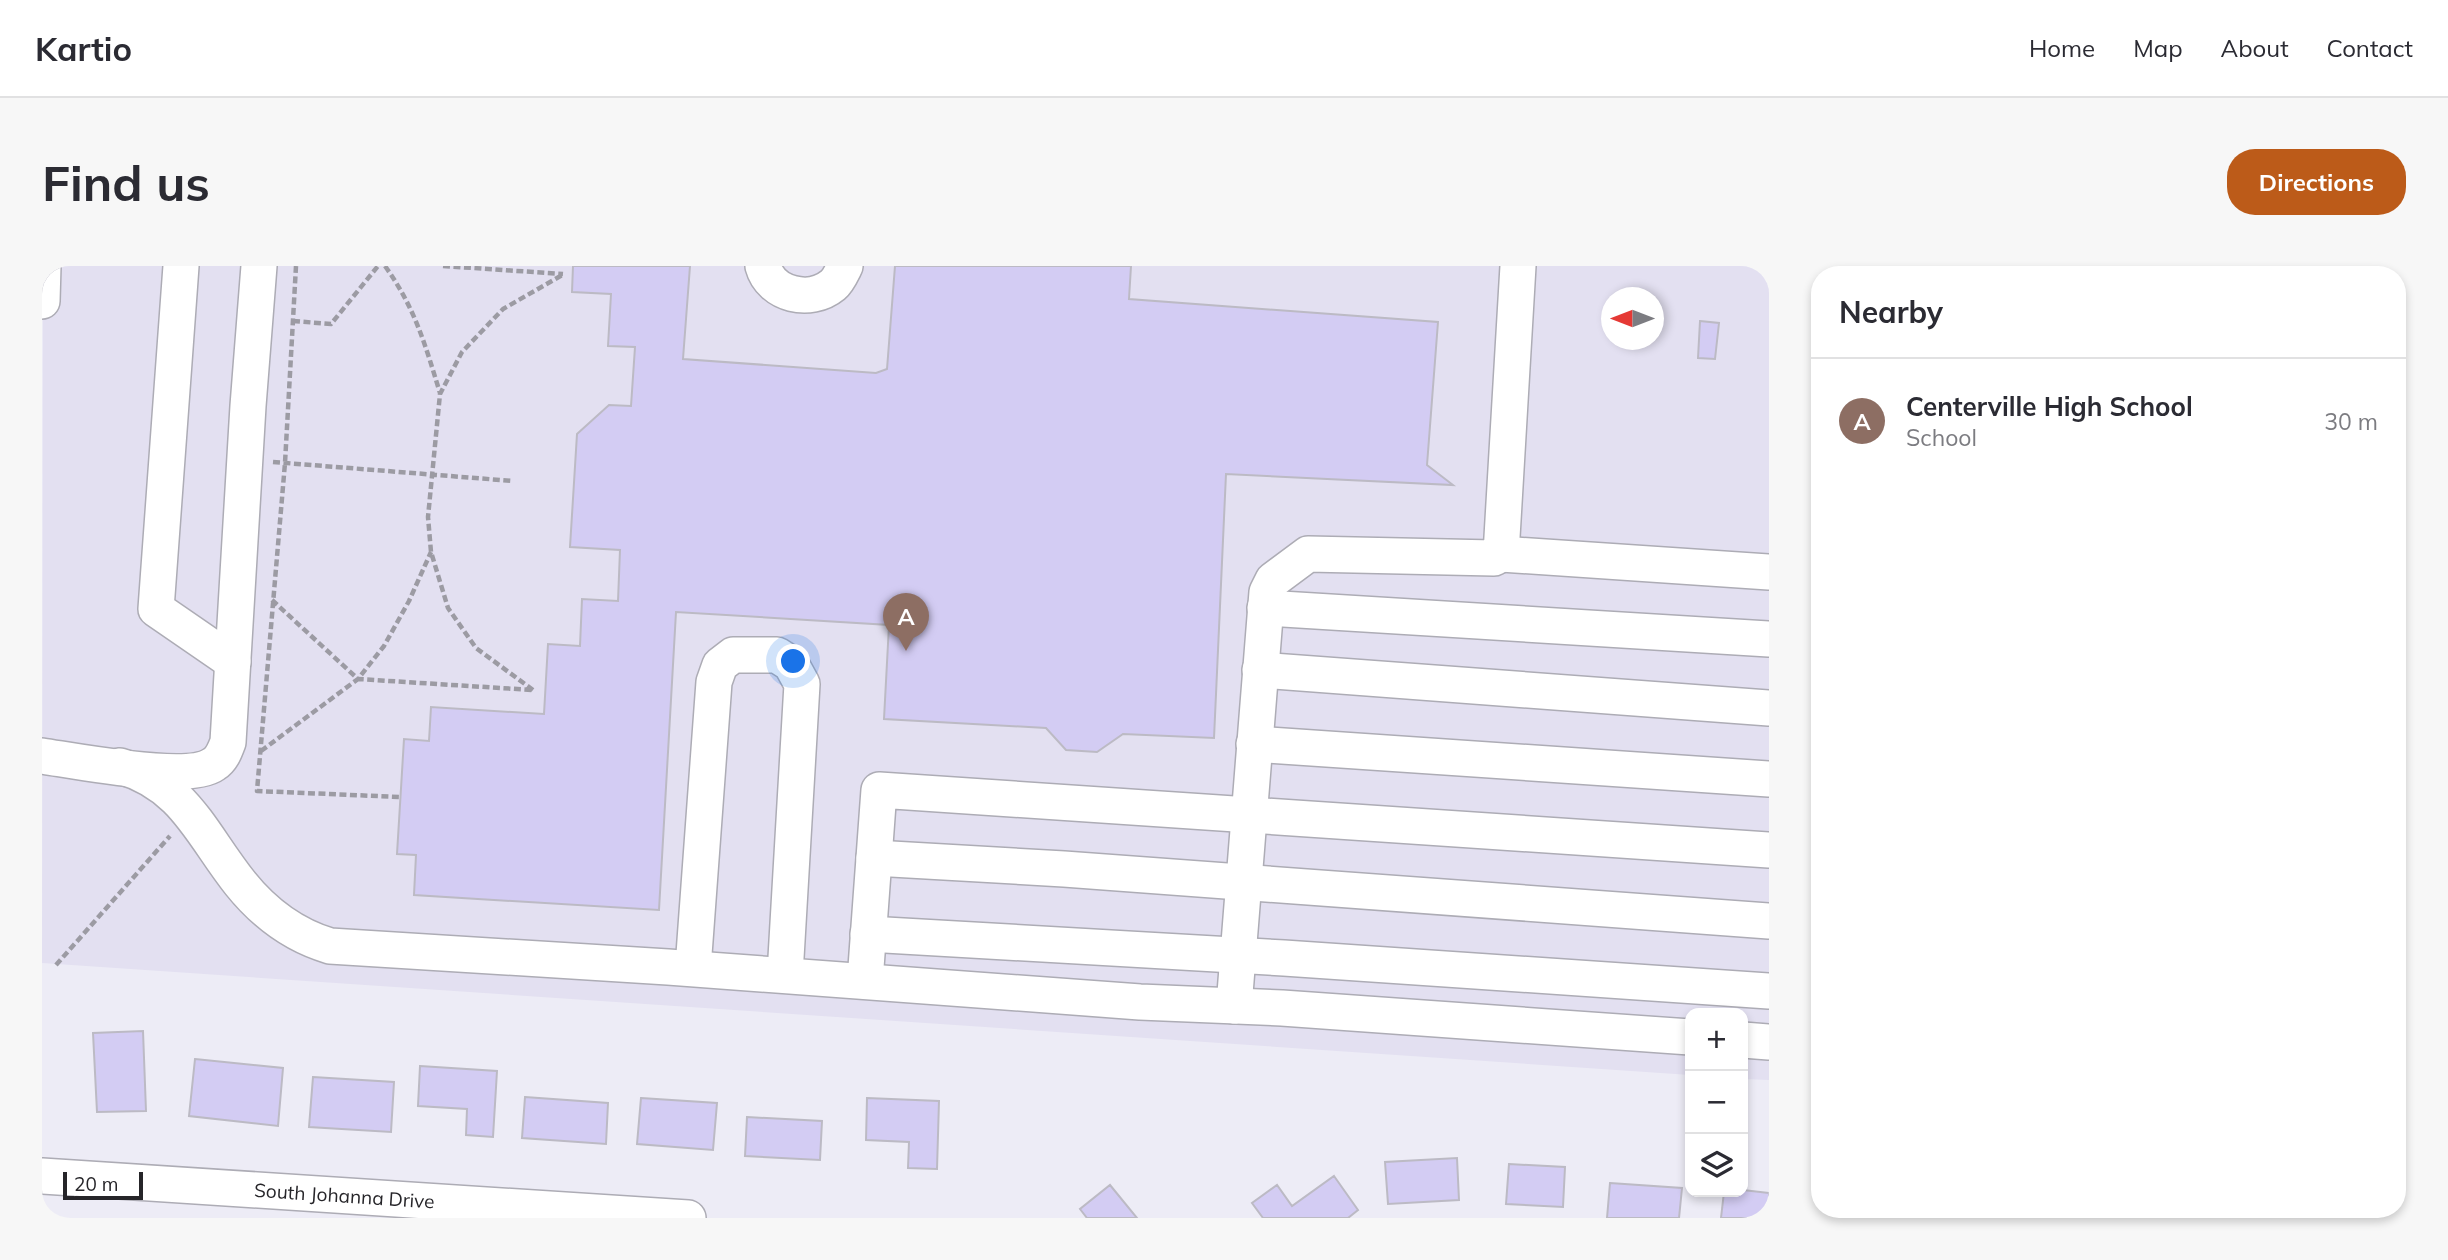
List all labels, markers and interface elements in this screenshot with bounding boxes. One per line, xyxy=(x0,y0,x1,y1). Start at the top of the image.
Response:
text: Kartio xyxy=(35,28,132,69)
text: Home xyxy=(2029,33,2095,63)
text: Map xyxy=(2133,33,2183,63)
text: About xyxy=(2221,33,2289,63)
text: Contact xyxy=(2327,33,2413,63)
button: Directions xyxy=(2227,149,2406,215)
text: Find us xyxy=(42,152,210,213)
north arrow xyxy=(1601,287,1664,350)
text: Nearby xyxy=(1839,293,1943,331)
text: Centerville High School xyxy=(1906,390,2193,423)
text: A xyxy=(1853,407,1871,436)
text: 30 m xyxy=(2324,407,2378,436)
text: School xyxy=(1906,423,1977,452)
pin: A xyxy=(883,593,929,651)
your location xyxy=(776,644,810,678)
map controls xyxy=(1685,1008,1748,1197)
button: + xyxy=(1685,1008,1748,1071)
button: − xyxy=(1685,1071,1748,1134)
button: layers xyxy=(1685,1134,1748,1197)
scale bar xyxy=(63,1169,144,1201)
text: 20 m xyxy=(74,1172,118,1196)
street label: South Johanna Drive xyxy=(253,1178,435,1213)

